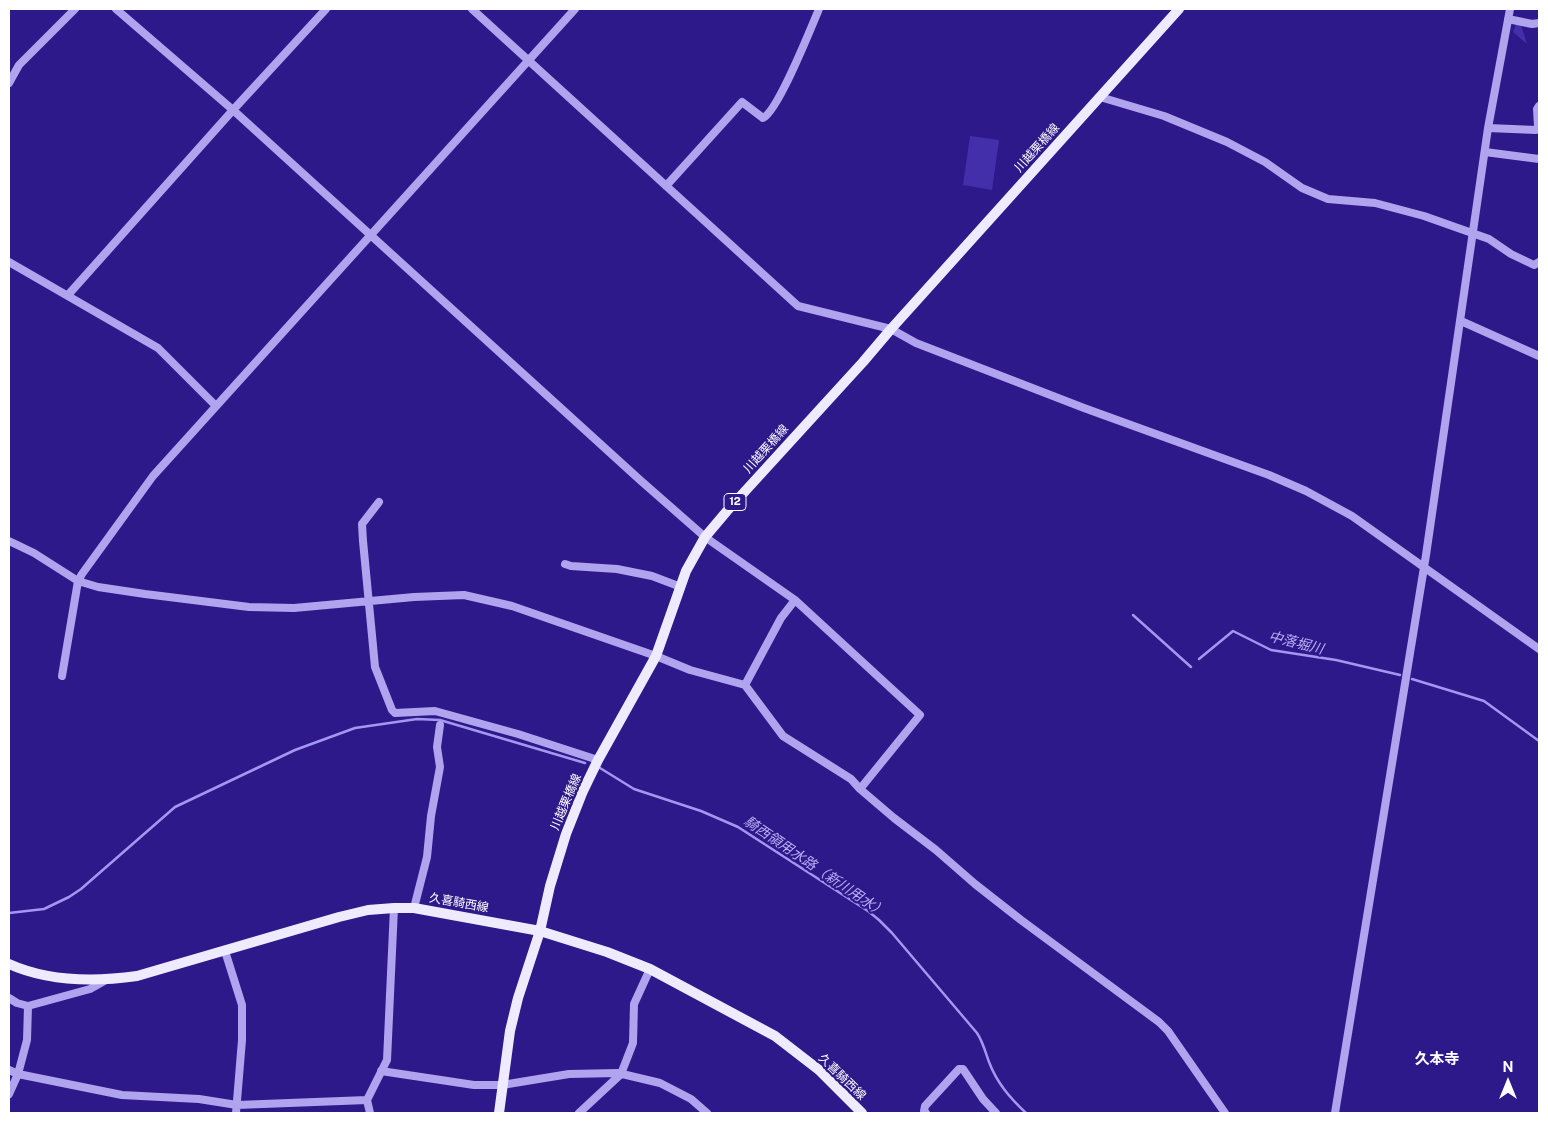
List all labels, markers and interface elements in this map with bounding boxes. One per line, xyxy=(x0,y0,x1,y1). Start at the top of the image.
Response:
street label: 川越栗橋線 xyxy=(1012,121,1062,175)
street label: 川越栗橋線 xyxy=(741,422,791,476)
road number: 12 xyxy=(724,494,746,511)
water label: 中落堀川 xyxy=(1267,628,1325,658)
street label: 川越栗橋線 xyxy=(548,772,584,832)
water label: 騎西領用水路（新川用水） xyxy=(741,813,889,921)
street label: 久喜騎西線 xyxy=(428,891,490,915)
district label: 久本寺 xyxy=(1415,1050,1459,1068)
street label: 久喜騎西線 xyxy=(815,1051,869,1103)
north arrow xyxy=(1483,1057,1533,1107)
text: N xyxy=(1503,1059,1513,1075)

